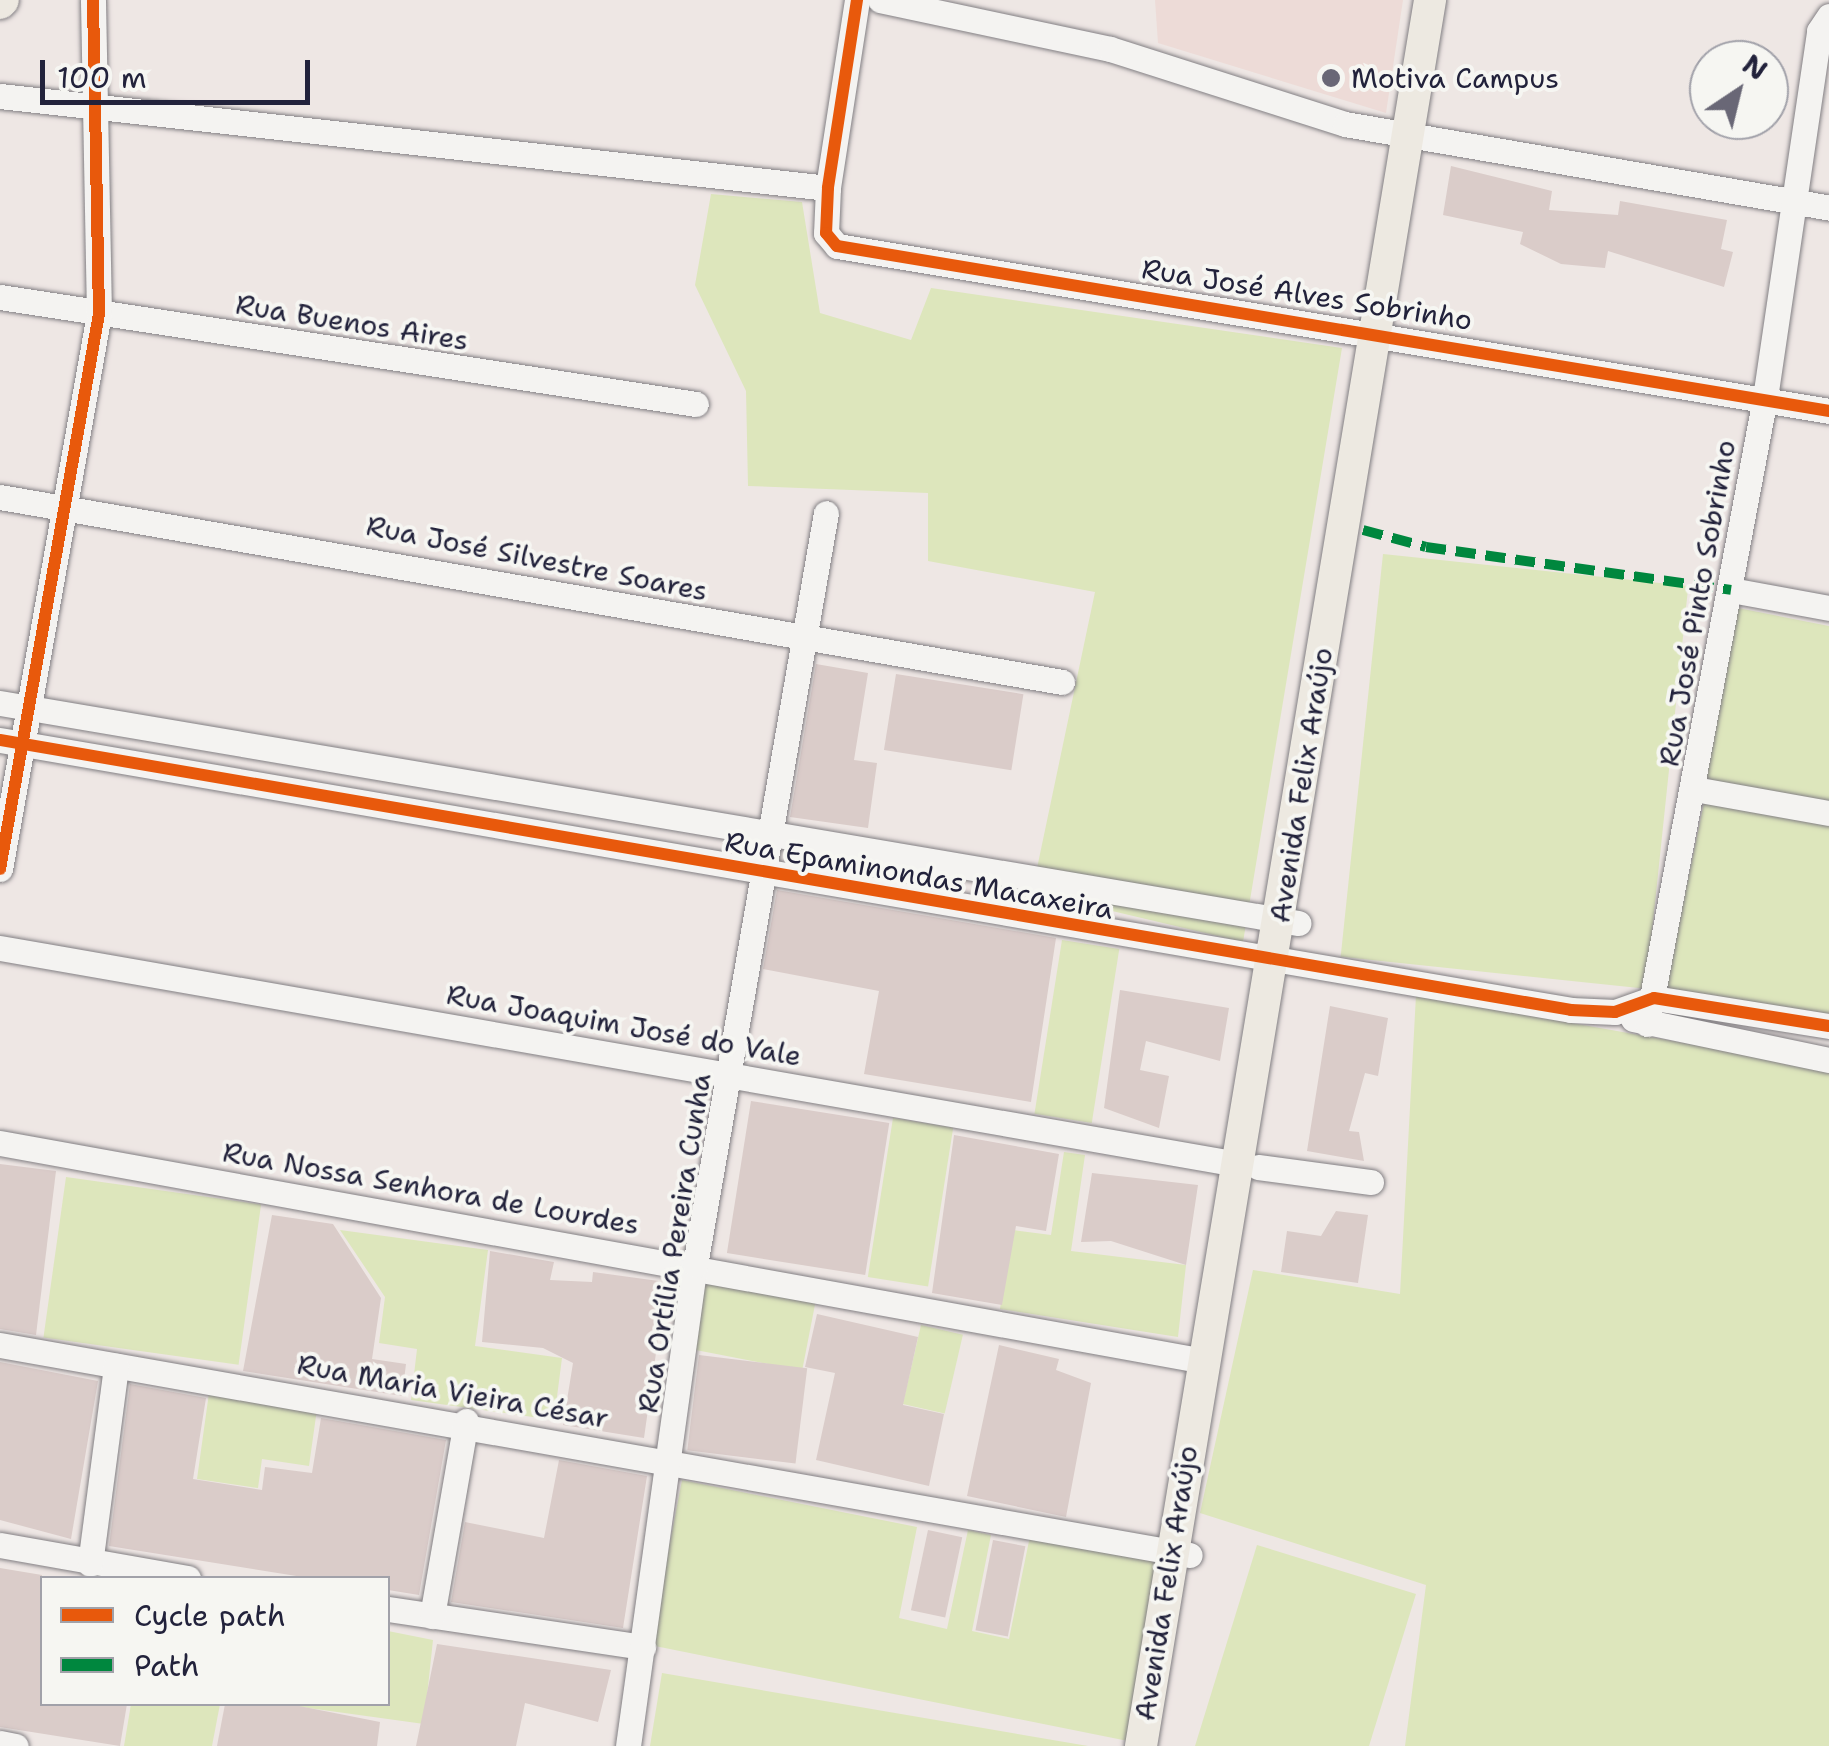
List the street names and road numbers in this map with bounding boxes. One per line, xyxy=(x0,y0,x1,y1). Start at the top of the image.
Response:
street label: Rua José Alves Sobrinho xyxy=(1139,251,1475,337)
street label: Rua Buenos Aires xyxy=(233,287,471,357)
street label: Rua José Pinto Sobrinho xyxy=(1652,437,1742,769)
street label: Rua José Silvestre Soares xyxy=(363,508,711,608)
street label: Avenida Felix Araújo xyxy=(1263,645,1339,925)
street label: Rua Epaminondas Macaxeira xyxy=(722,824,1116,926)
street label: Rua Joaquim José do Vale xyxy=(444,977,804,1073)
street label: Rua Ortília Pereira Cunha xyxy=(631,1071,717,1415)
street label: Rua Nossa Senhora de Lourdes xyxy=(220,1135,642,1241)
street label: Rua Maria Vieira César xyxy=(295,1347,611,1435)
street label: Avenida Felix Araújo xyxy=(1128,1443,1204,1723)

